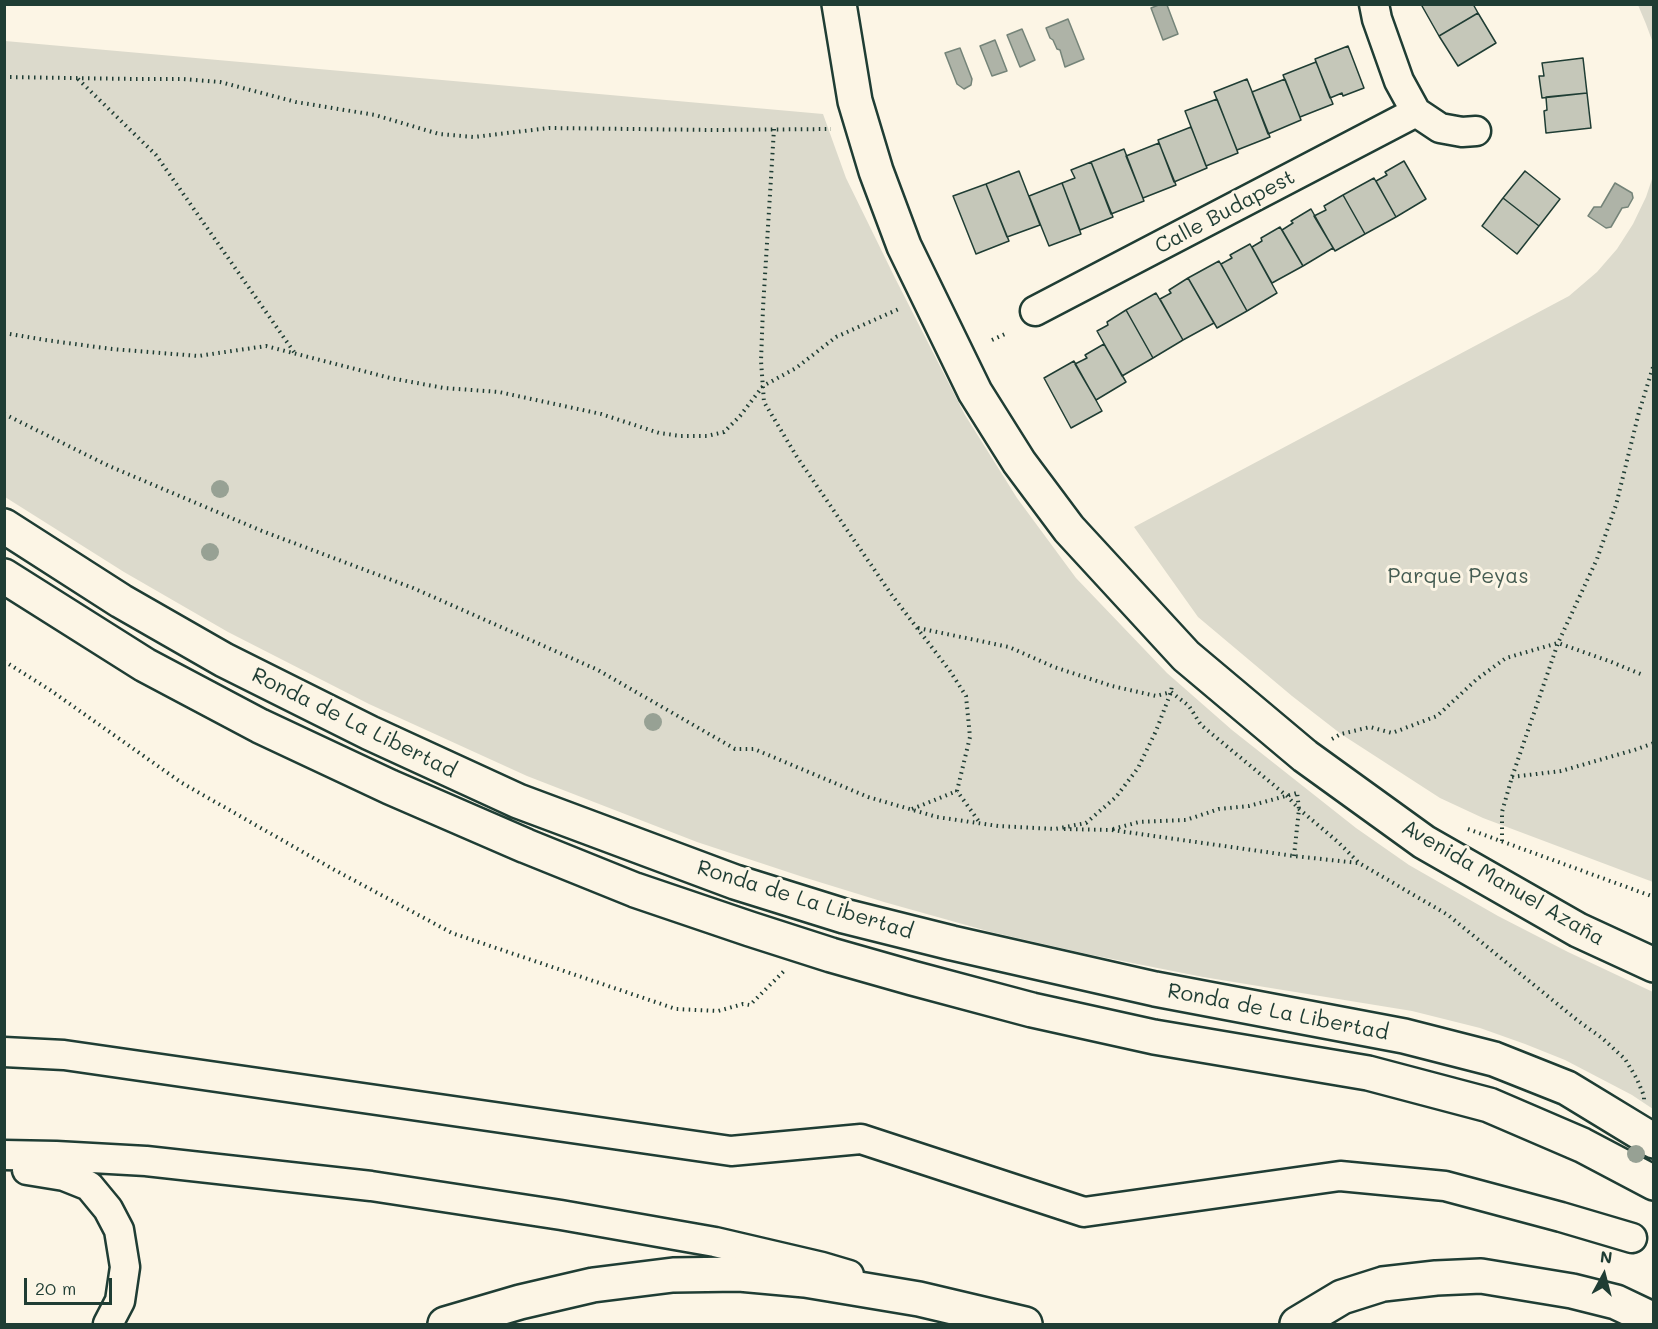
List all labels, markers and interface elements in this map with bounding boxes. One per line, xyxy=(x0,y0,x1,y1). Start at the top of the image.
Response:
street label: Calle Budapest xyxy=(1151,165,1299,259)
park label: Parque Peyas xyxy=(1387,564,1529,590)
street label: Ronda de La Libertad xyxy=(248,662,460,784)
street label: Avenida Manuel Azaña xyxy=(1397,815,1609,951)
street label: Ronda de La Libertad xyxy=(694,855,916,945)
street label: Ronda de La Libertad xyxy=(1165,978,1391,1046)
north arrow xyxy=(1574,1245,1634,1305)
text: N xyxy=(1599,1245,1614,1268)
scale bar xyxy=(27,1266,116,1304)
text: 20 m xyxy=(35,1276,76,1300)

